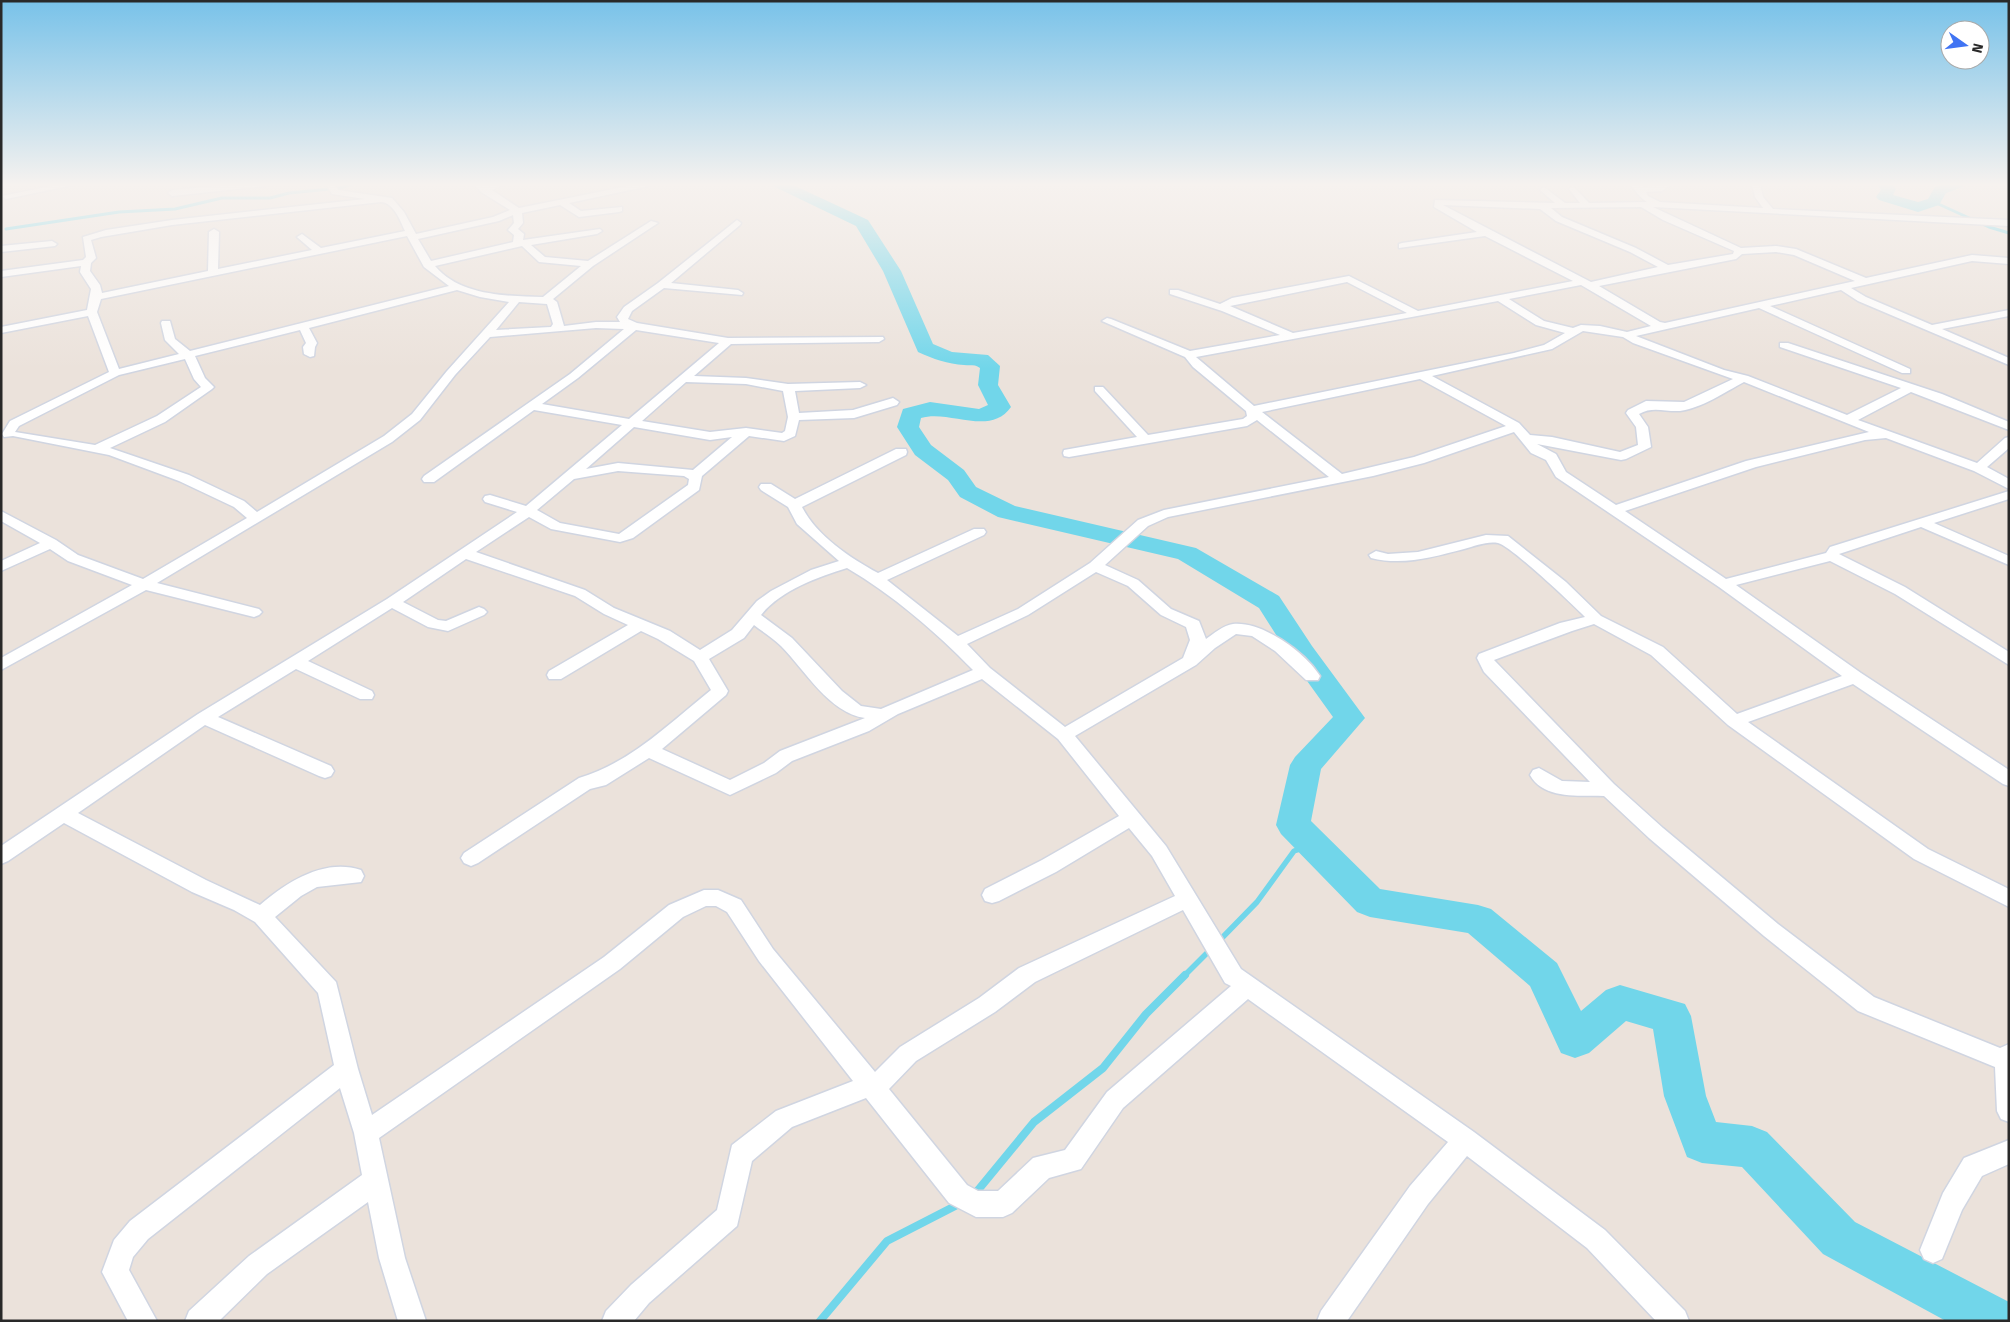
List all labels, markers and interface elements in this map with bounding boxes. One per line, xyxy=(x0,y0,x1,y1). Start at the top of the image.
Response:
north arrow xyxy=(1940,20,1990,70)
text: N xyxy=(1968,41,1987,55)

